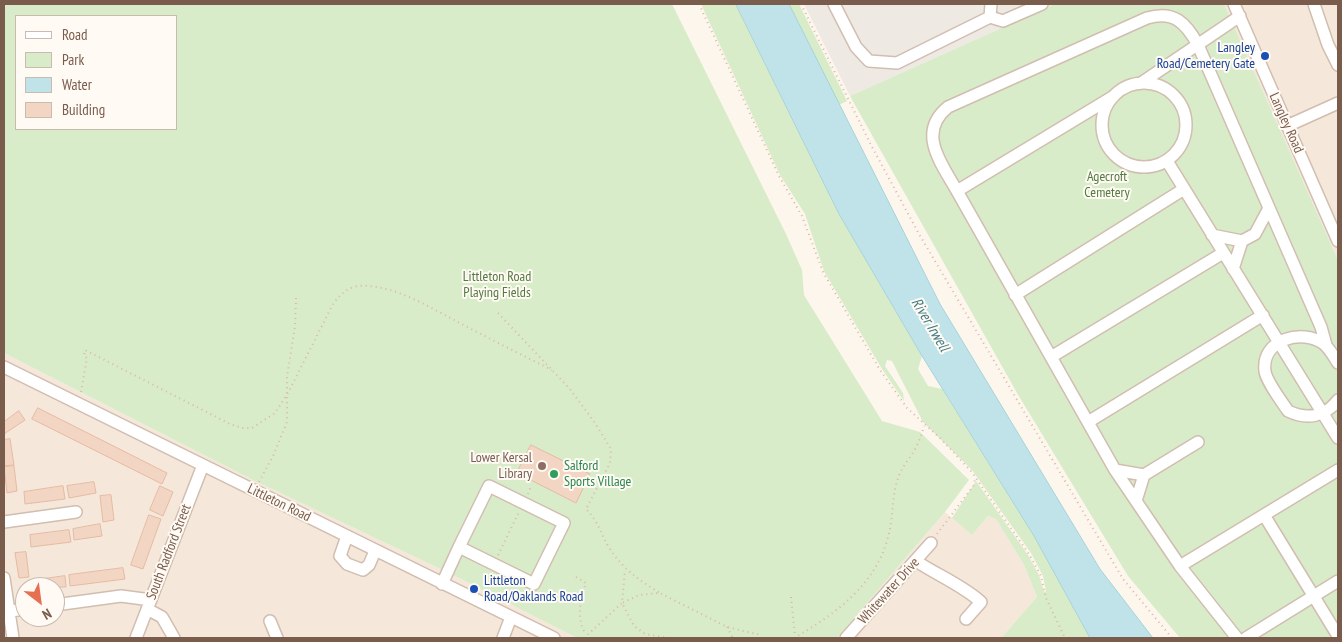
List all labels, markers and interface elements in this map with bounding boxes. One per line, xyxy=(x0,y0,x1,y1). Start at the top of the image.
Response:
legend xyxy=(15,15,178,130)
text: Road xyxy=(62,25,88,44)
place label: Langley Road/Cemetery Gate xyxy=(1157,40,1255,72)
text: Park xyxy=(62,50,84,69)
marker: Langley Road/Cemetery Gate xyxy=(1259,50,1271,62)
text: Water xyxy=(62,75,92,94)
street label: Langley Road xyxy=(1265,90,1307,156)
text: Building xyxy=(62,100,105,119)
park label: Agecroft Cemetery xyxy=(1084,169,1130,202)
park label: Littleton Road Playing Fields xyxy=(463,269,531,302)
water label: River Irwell xyxy=(907,295,953,355)
place label: Lower Kersal Library xyxy=(471,450,532,482)
place label: Salford Sports Village xyxy=(564,458,631,491)
marker: Lower Kersal Library xyxy=(536,460,548,472)
marker: Salford Sports Village xyxy=(548,468,560,480)
street label: Littleton Road xyxy=(245,480,313,526)
street label: South Radford Street xyxy=(143,502,195,602)
street label: Whitewater Drive xyxy=(855,554,923,628)
place label: Littleton Road/Oaklands Road xyxy=(484,573,583,606)
north arrow xyxy=(15,577,65,627)
marker: Littleton Road/Oaklands Road xyxy=(468,583,480,595)
text: N xyxy=(39,604,55,624)

